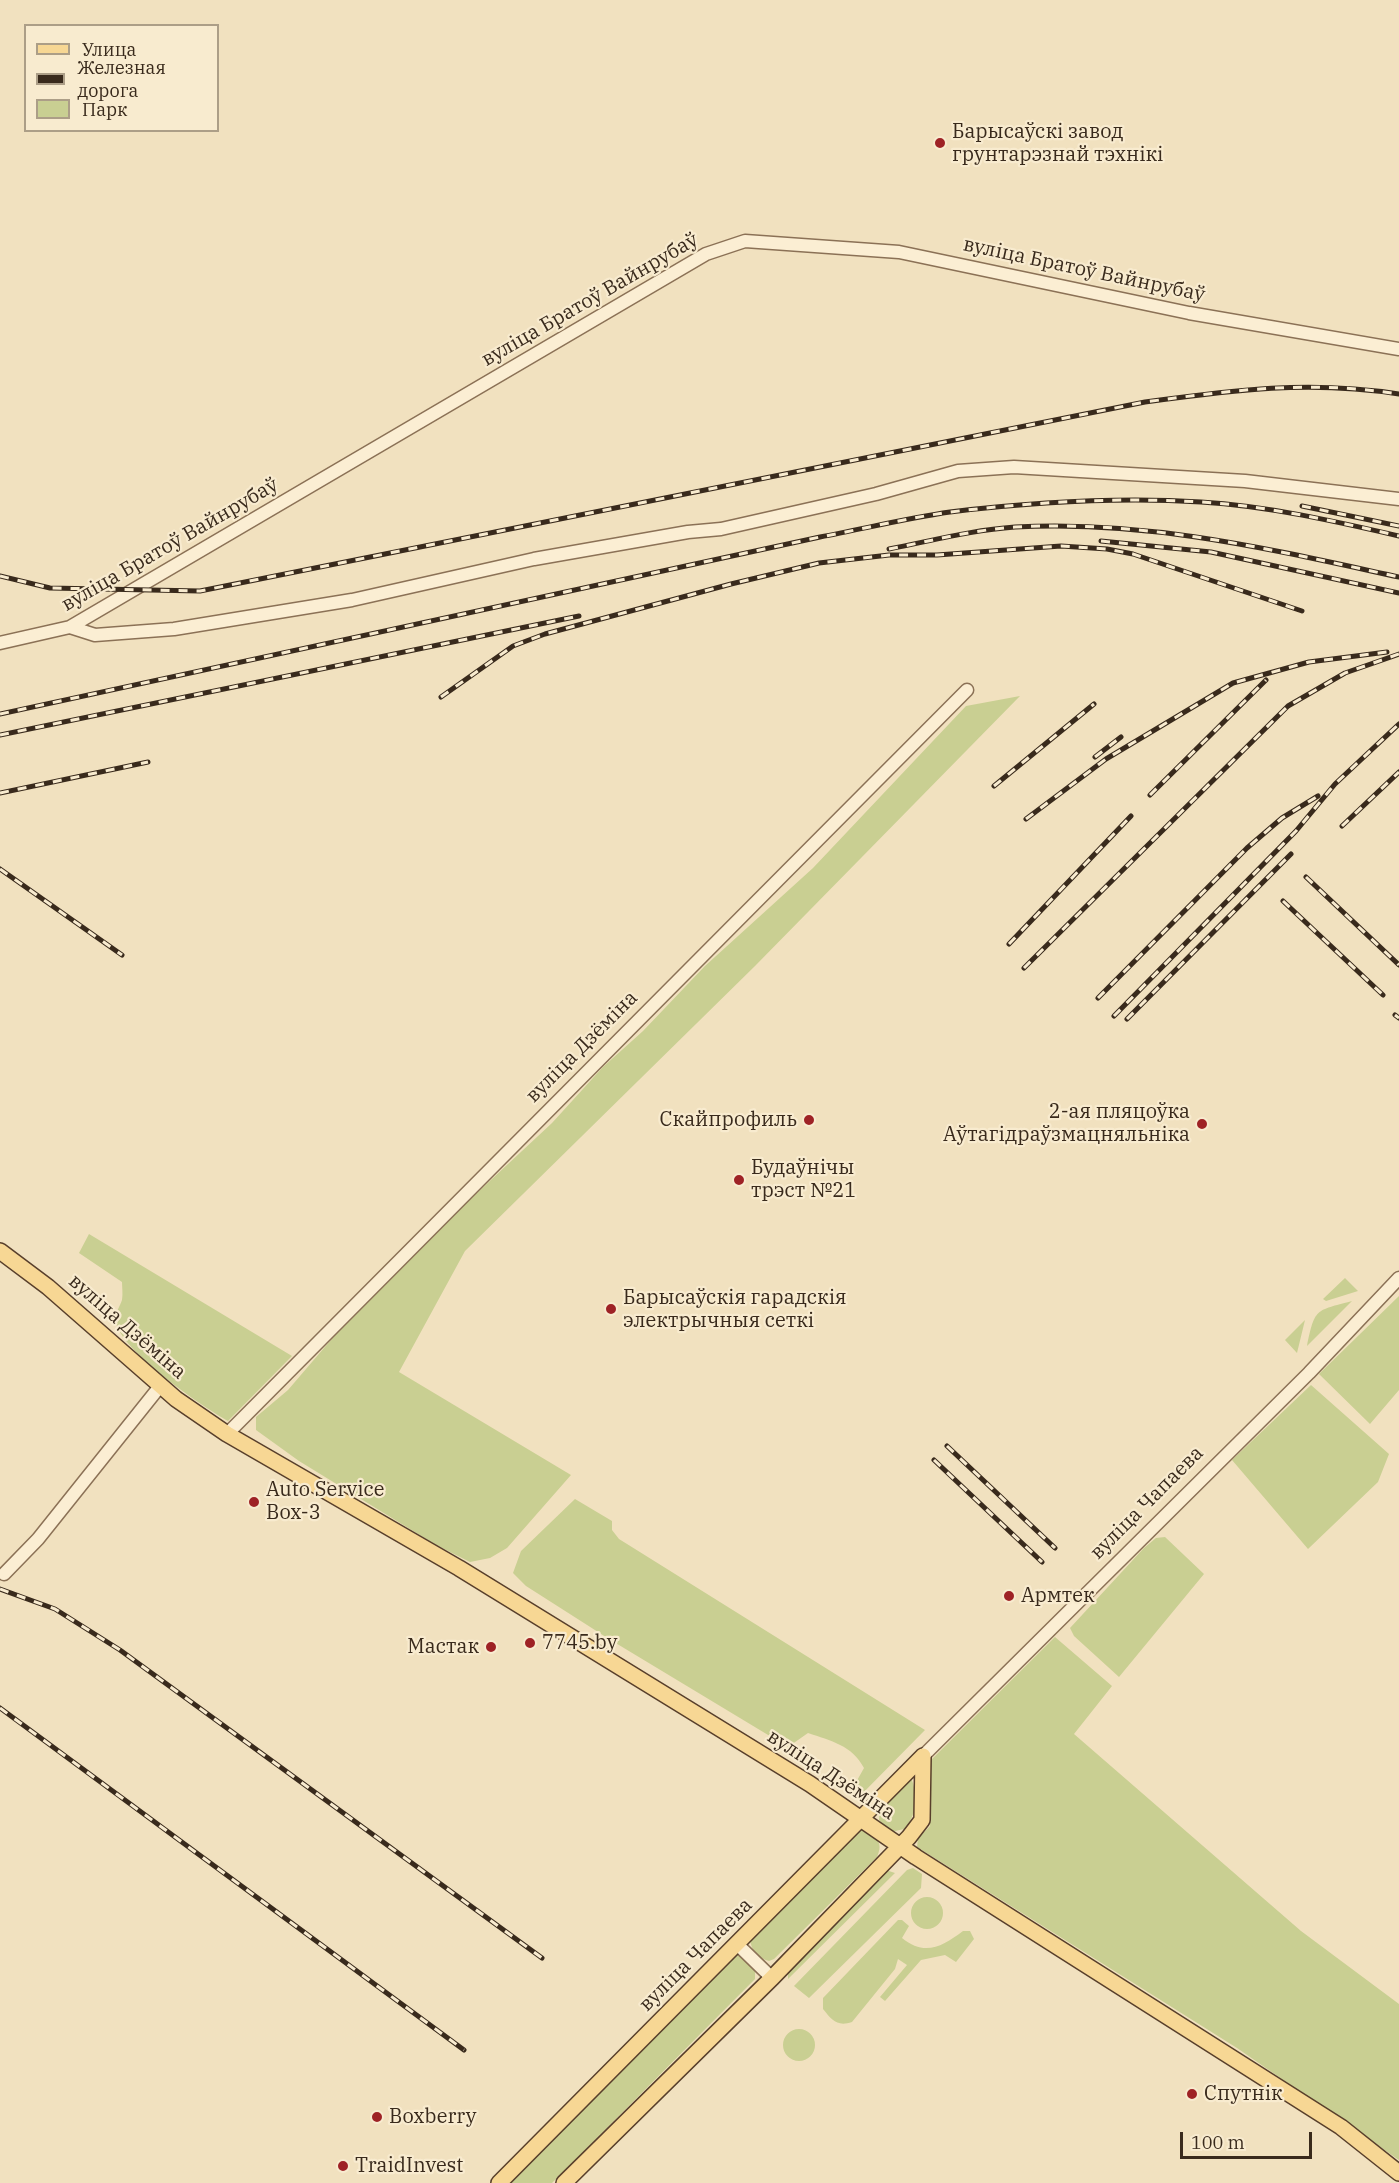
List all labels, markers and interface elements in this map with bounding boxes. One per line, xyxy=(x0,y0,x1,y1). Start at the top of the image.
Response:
legend xyxy=(24,24,219,132)
text: Улица xyxy=(82,38,136,61)
text: Железная дорога xyxy=(77,56,166,102)
text: Парк xyxy=(82,98,128,121)
place label: Барысаўскі завод грунтарэзнай тэхнікі xyxy=(952,120,1163,167)
marker: Барысаўскі завод грунтарэзнай тэхнікі xyxy=(933,136,947,150)
street label: вуліца Братоў Вайнрубаў xyxy=(477,228,703,372)
street label: вуліца Братоў Вайнрубаў xyxy=(961,233,1207,307)
street label: вуліца Братоў Вайнрубаў xyxy=(57,473,283,617)
street label: вуліца Дзёміна xyxy=(521,986,643,1108)
place label: 2-ая пляцоўка Аўтагідраўзмацняльніка xyxy=(943,1100,1190,1147)
place label: Скайпрофиль xyxy=(660,1108,797,1132)
marker: Скайпрофиль xyxy=(802,1113,816,1127)
marker: 2-ая пляцоўка Аўтагідраўзмацняльніка xyxy=(1195,1117,1209,1131)
place label: Будаўнічы трэст №21 xyxy=(751,1156,856,1203)
marker: Будаўнічы трэст №21 xyxy=(732,1173,746,1187)
street label: вуліца Дзёміна xyxy=(63,1269,191,1385)
place label: Барысаўскія гарадскія электрычныя сеткі xyxy=(623,1286,847,1333)
marker: Барысаўскія гарадскія электрычныя сеткі xyxy=(604,1302,618,1316)
street label: вуліца Чапаева xyxy=(1085,1441,1209,1565)
place label: Auto Service Box-3 xyxy=(266,1478,384,1525)
marker: Auto Service Box-3 xyxy=(247,1495,261,1509)
place label: Армтек xyxy=(1021,1584,1095,1608)
marker: Армтек xyxy=(1002,1589,1016,1603)
place label: 7745.by xyxy=(542,1631,617,1655)
place label: Мастак xyxy=(407,1635,479,1659)
marker: 7745.by xyxy=(523,1636,537,1650)
marker: Мастак xyxy=(484,1640,498,1654)
street label: вуліца Дзёміна xyxy=(762,1725,900,1825)
street label: вуліца Чапаева xyxy=(634,1893,758,2017)
place label: Спутнік xyxy=(1204,2082,1283,2106)
marker: Спутнік xyxy=(1185,2087,1199,2101)
place label: Boxberry xyxy=(389,2105,476,2129)
marker: Boxberry xyxy=(370,2110,384,2124)
scale bar xyxy=(1183,2120,1315,2158)
text: 100 m xyxy=(1191,2131,1245,2154)
place label: TraidInvest xyxy=(355,2154,463,2178)
marker: TraidInvest xyxy=(336,2159,350,2173)

